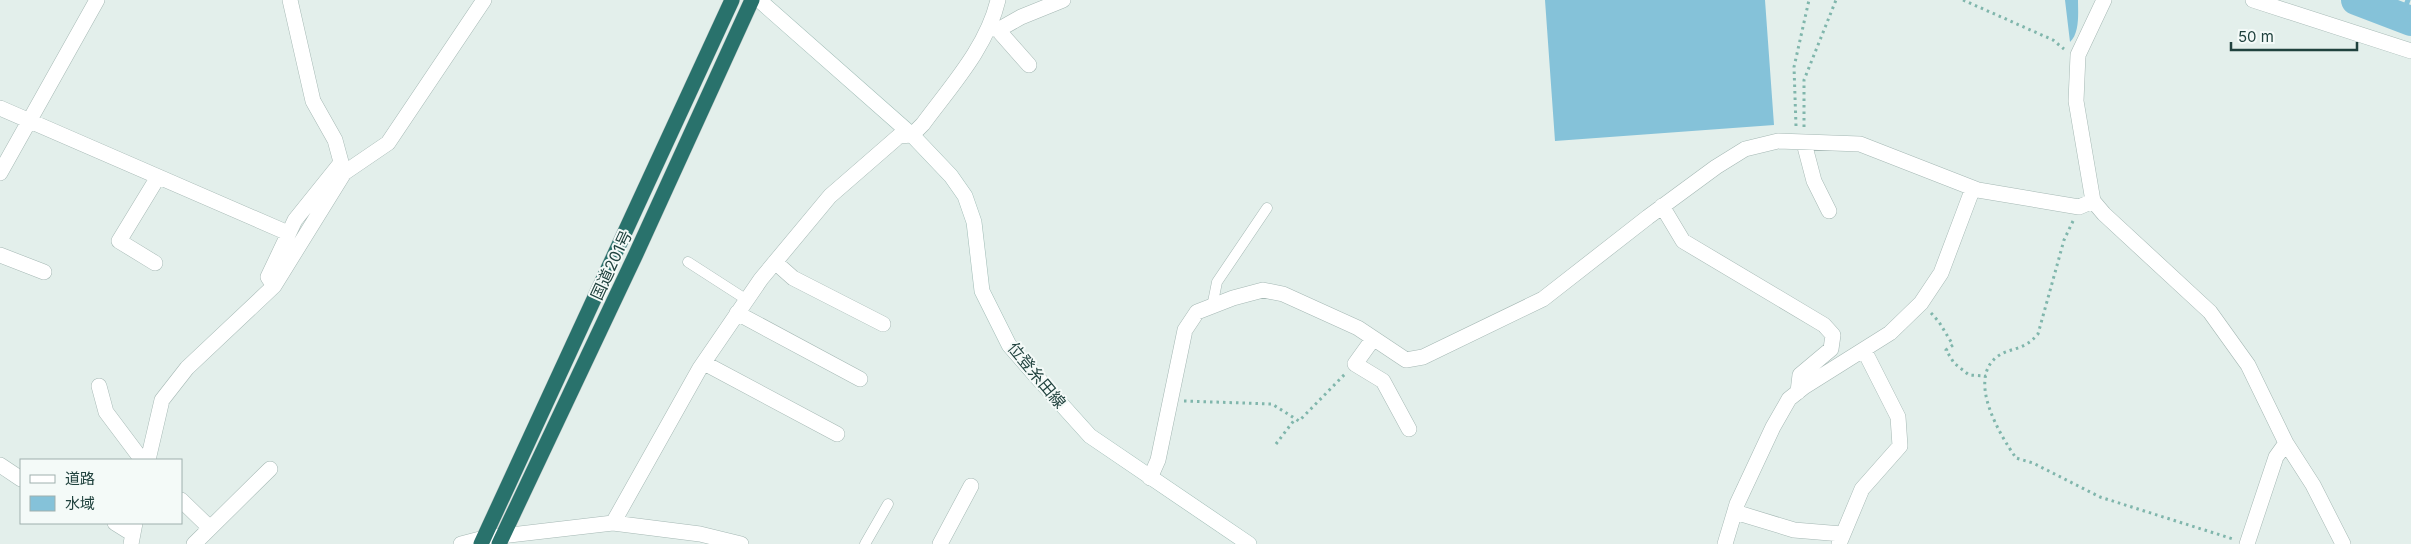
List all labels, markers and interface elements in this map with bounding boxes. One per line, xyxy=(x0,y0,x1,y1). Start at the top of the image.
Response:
scale bar xyxy=(2231,20,2357,52)
text: 50 m xyxy=(2238,27,2274,46)
street label: 国道201号 xyxy=(586,227,636,303)
street label: 位登糸田線 xyxy=(1004,338,1070,412)
legend xyxy=(20,459,182,524)
text: 道路 xyxy=(65,469,95,488)
text: 水域 xyxy=(65,494,95,513)

